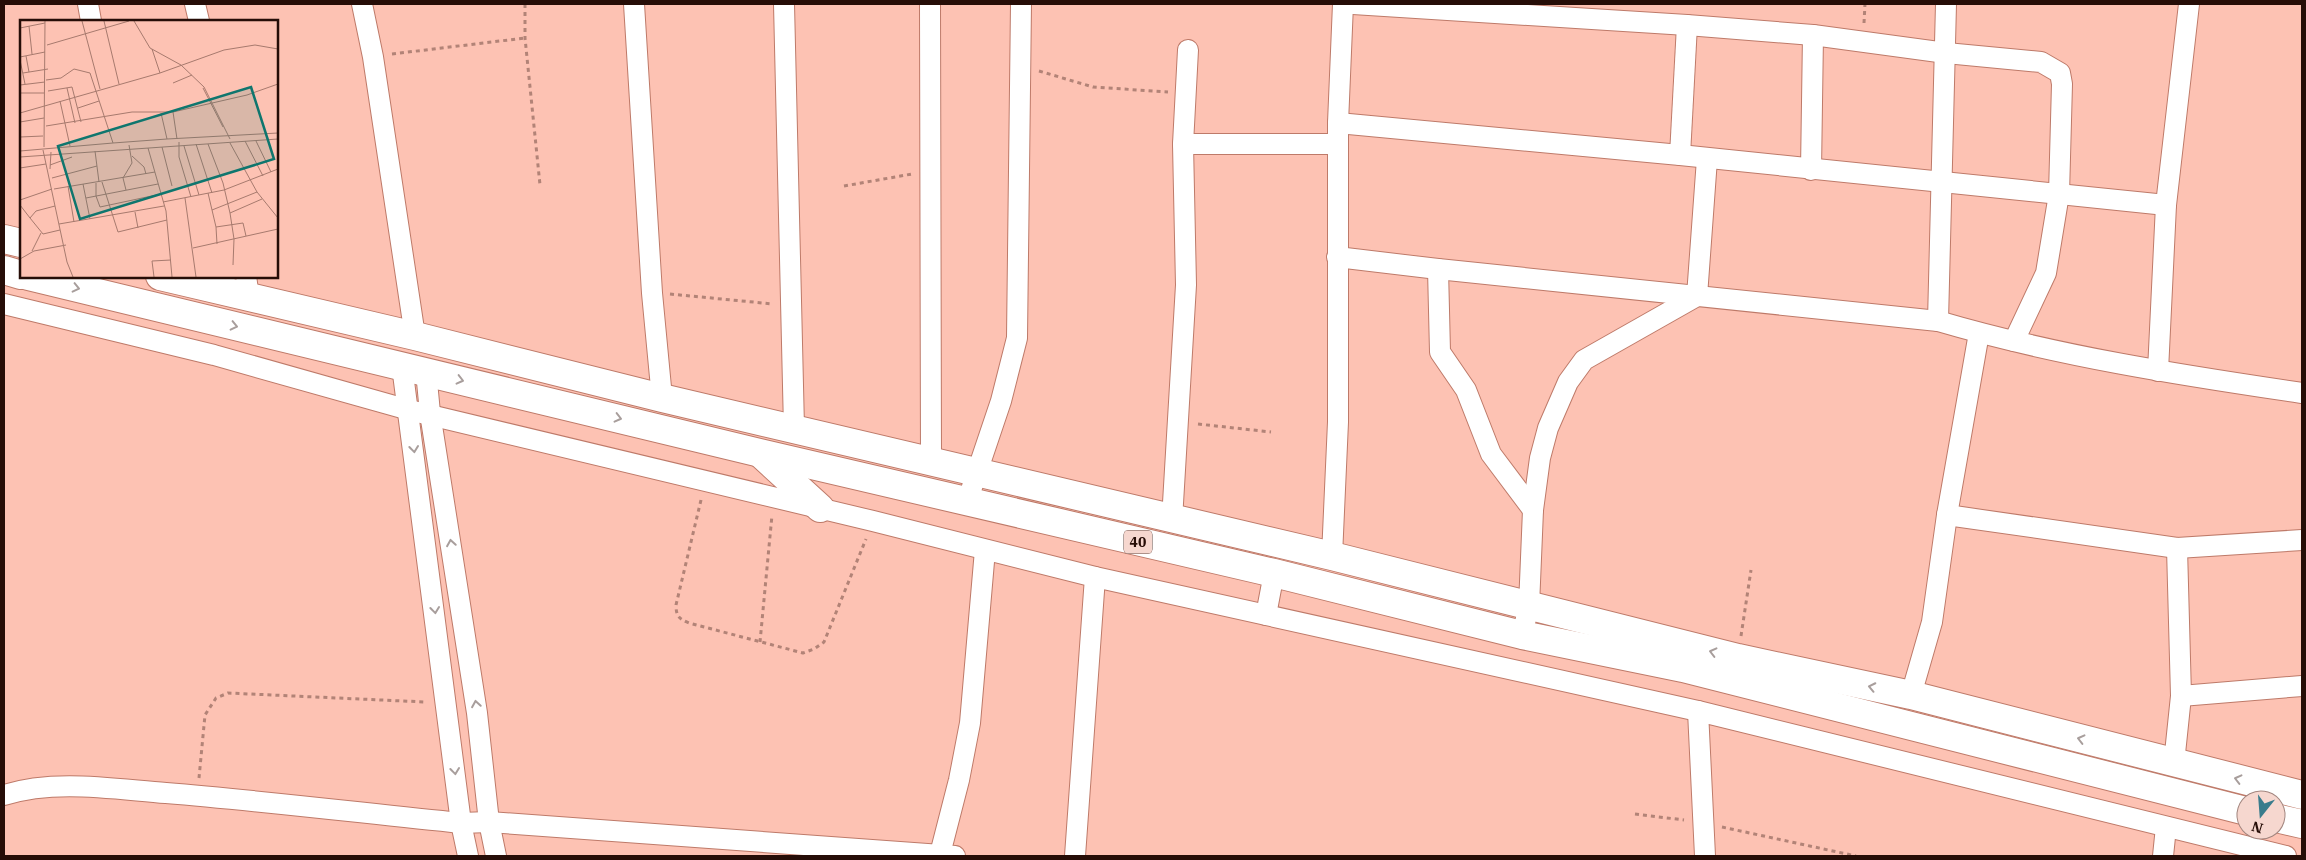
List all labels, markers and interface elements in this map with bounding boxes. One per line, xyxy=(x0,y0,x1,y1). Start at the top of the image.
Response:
inset map xyxy=(20,20,278,278)
one-way arrow xyxy=(71,282,80,293)
one-way arrow xyxy=(229,320,238,331)
one-way arrow xyxy=(455,374,463,384)
one-way arrow xyxy=(613,412,622,423)
one-way arrow xyxy=(408,445,419,453)
road number: 40 xyxy=(1124,530,1152,554)
one-way arrow xyxy=(446,539,456,548)
one-way arrow xyxy=(429,606,440,614)
one-way arrow xyxy=(1709,647,1718,658)
one-way arrow xyxy=(1868,682,1876,693)
one-way arrow xyxy=(471,700,482,708)
one-way arrow xyxy=(2076,734,2085,745)
one-way arrow xyxy=(449,768,460,776)
one-way arrow xyxy=(2234,774,2243,785)
north arrow xyxy=(2236,790,2286,840)
text: N xyxy=(2249,817,2265,838)

